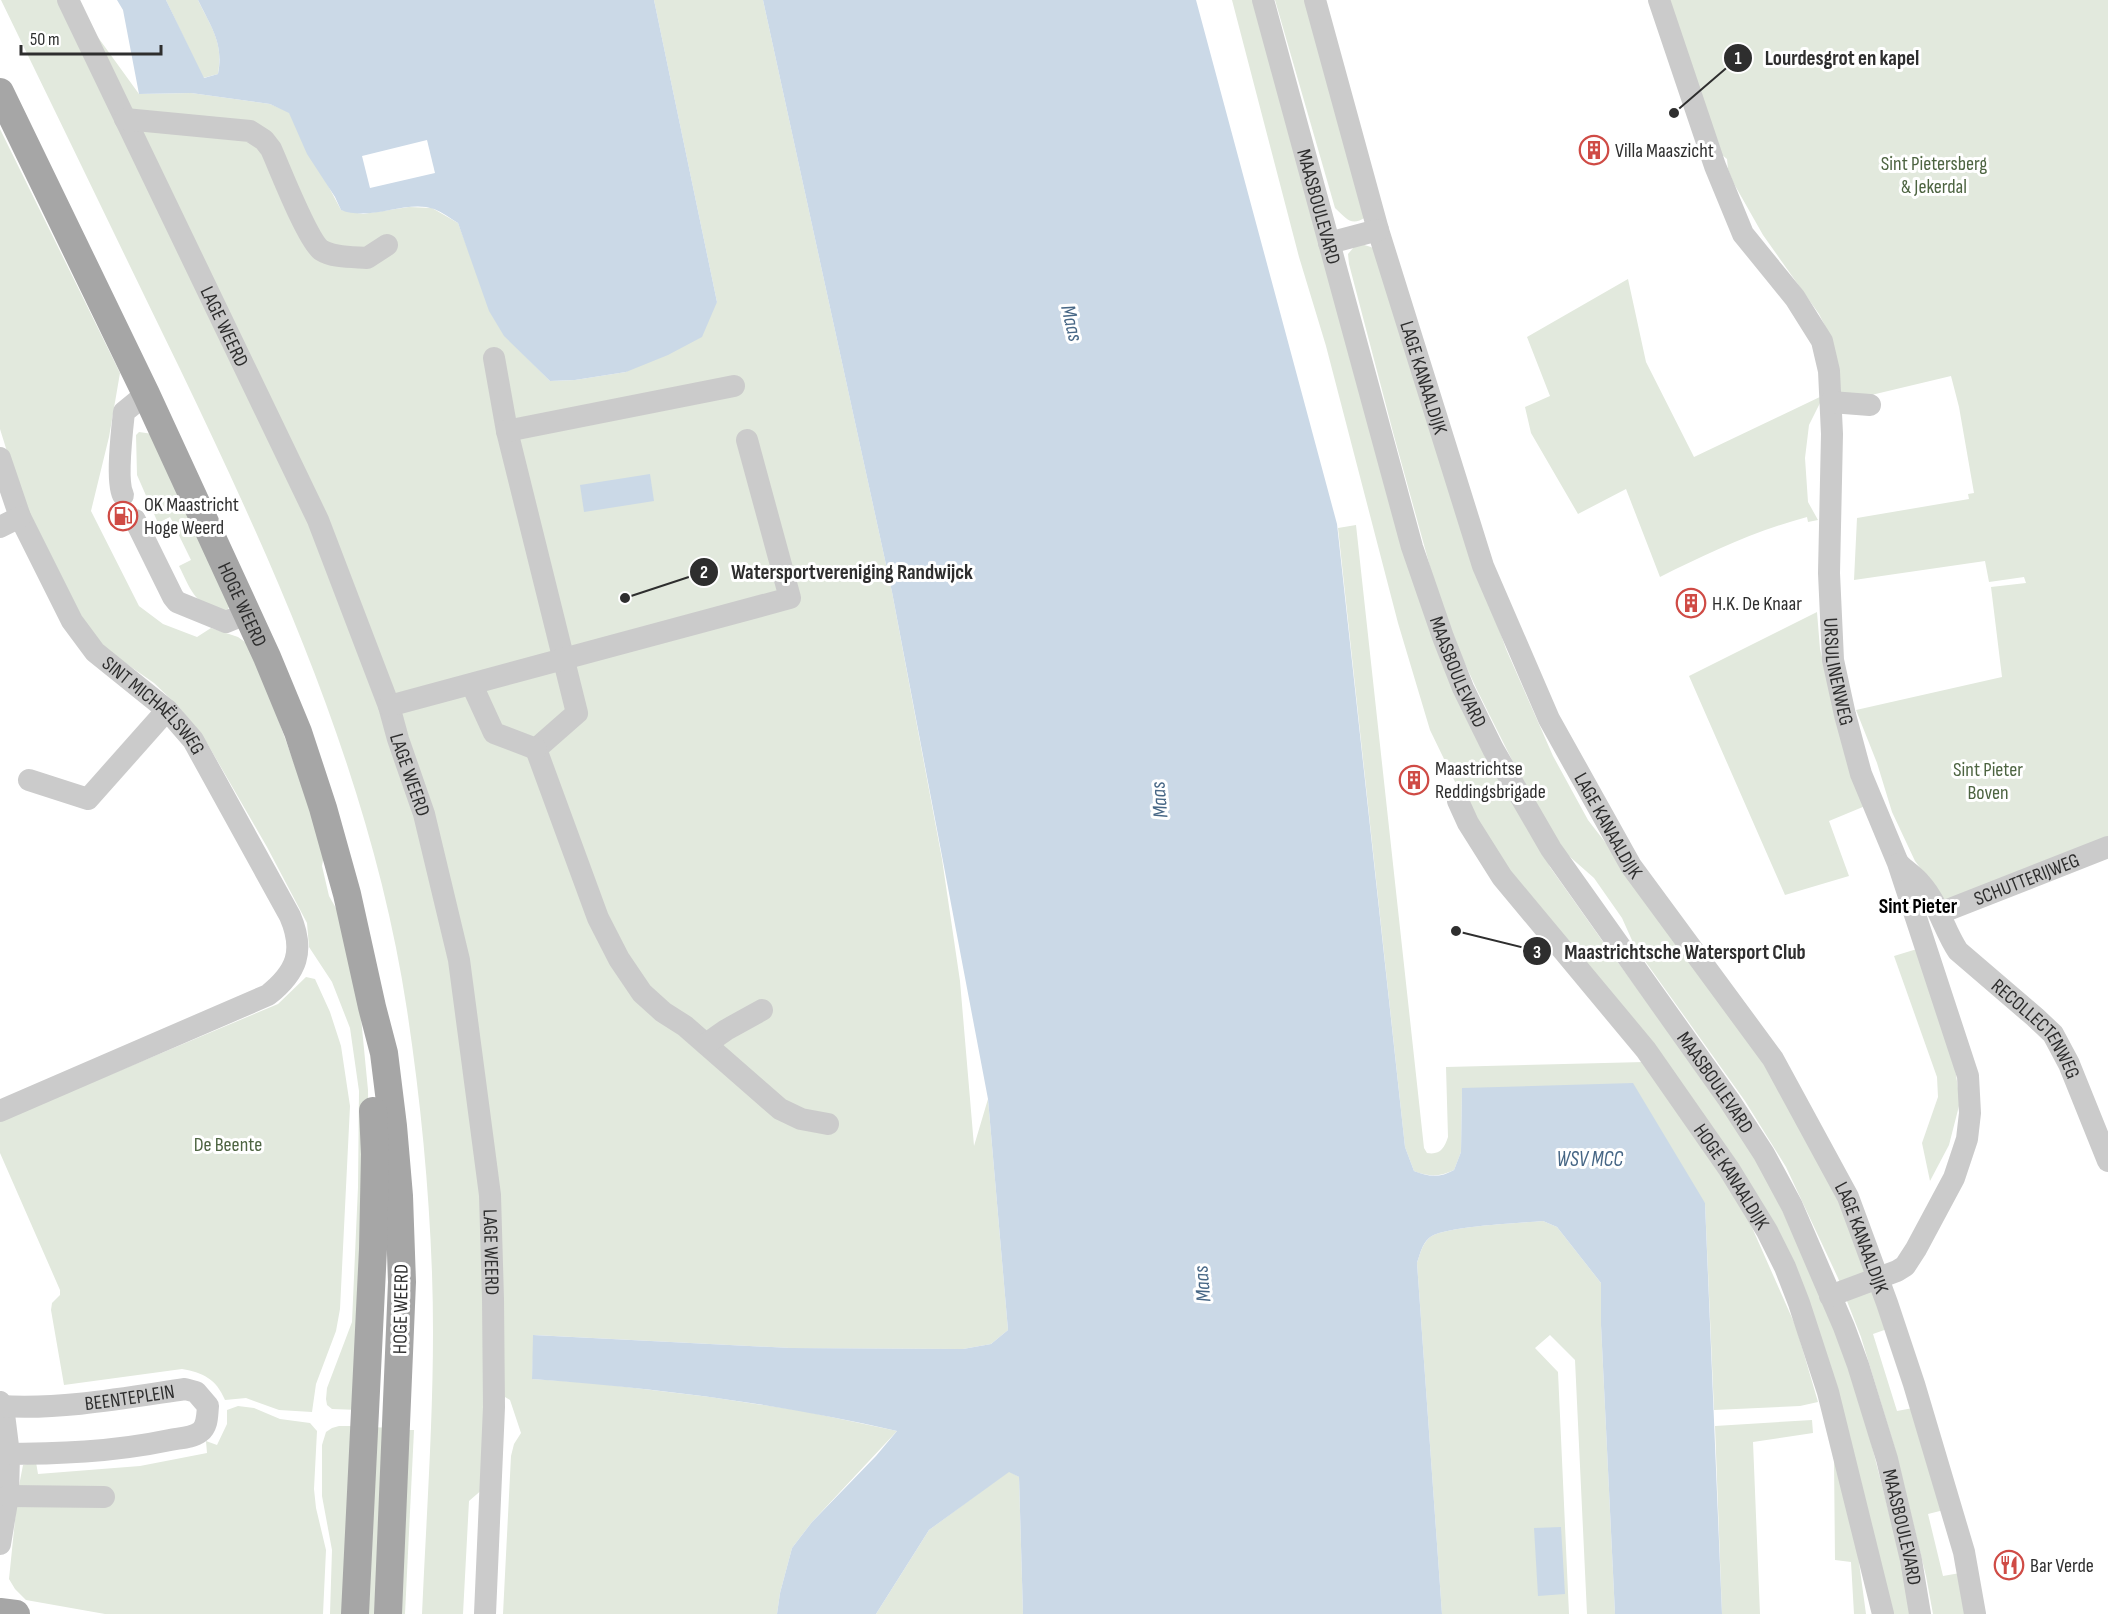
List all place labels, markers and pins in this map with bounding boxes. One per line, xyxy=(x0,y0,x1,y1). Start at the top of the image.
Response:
callout: Lourdesgrot en kapel xyxy=(1723,38,1932,77)
building icon: Villa Maaszicht xyxy=(1578,134,1610,166)
place label: Villa Maaszicht xyxy=(1615,139,1714,163)
place label: OK Maastricht Hoge Weerd xyxy=(144,493,239,540)
fuel station icon: OK Maastricht Hoge Weerd xyxy=(107,500,139,532)
callout: Watersportvereniging Randwijck xyxy=(689,552,985,591)
building icon: H.K. De Knaar xyxy=(1675,587,1707,619)
place label: H.K. De Knaar xyxy=(1712,592,1802,616)
place label: Maastrichtse Reddingsbrigade xyxy=(1435,757,1546,804)
building icon: Maastrichtse Reddingsbrigade xyxy=(1398,764,1430,796)
callout: Maastrichtsche Watersport Club xyxy=(1522,932,1817,971)
restaurant icon: Bar Verde xyxy=(1993,1549,2025,1581)
place label: Bar Verde xyxy=(2030,1554,2094,1578)

